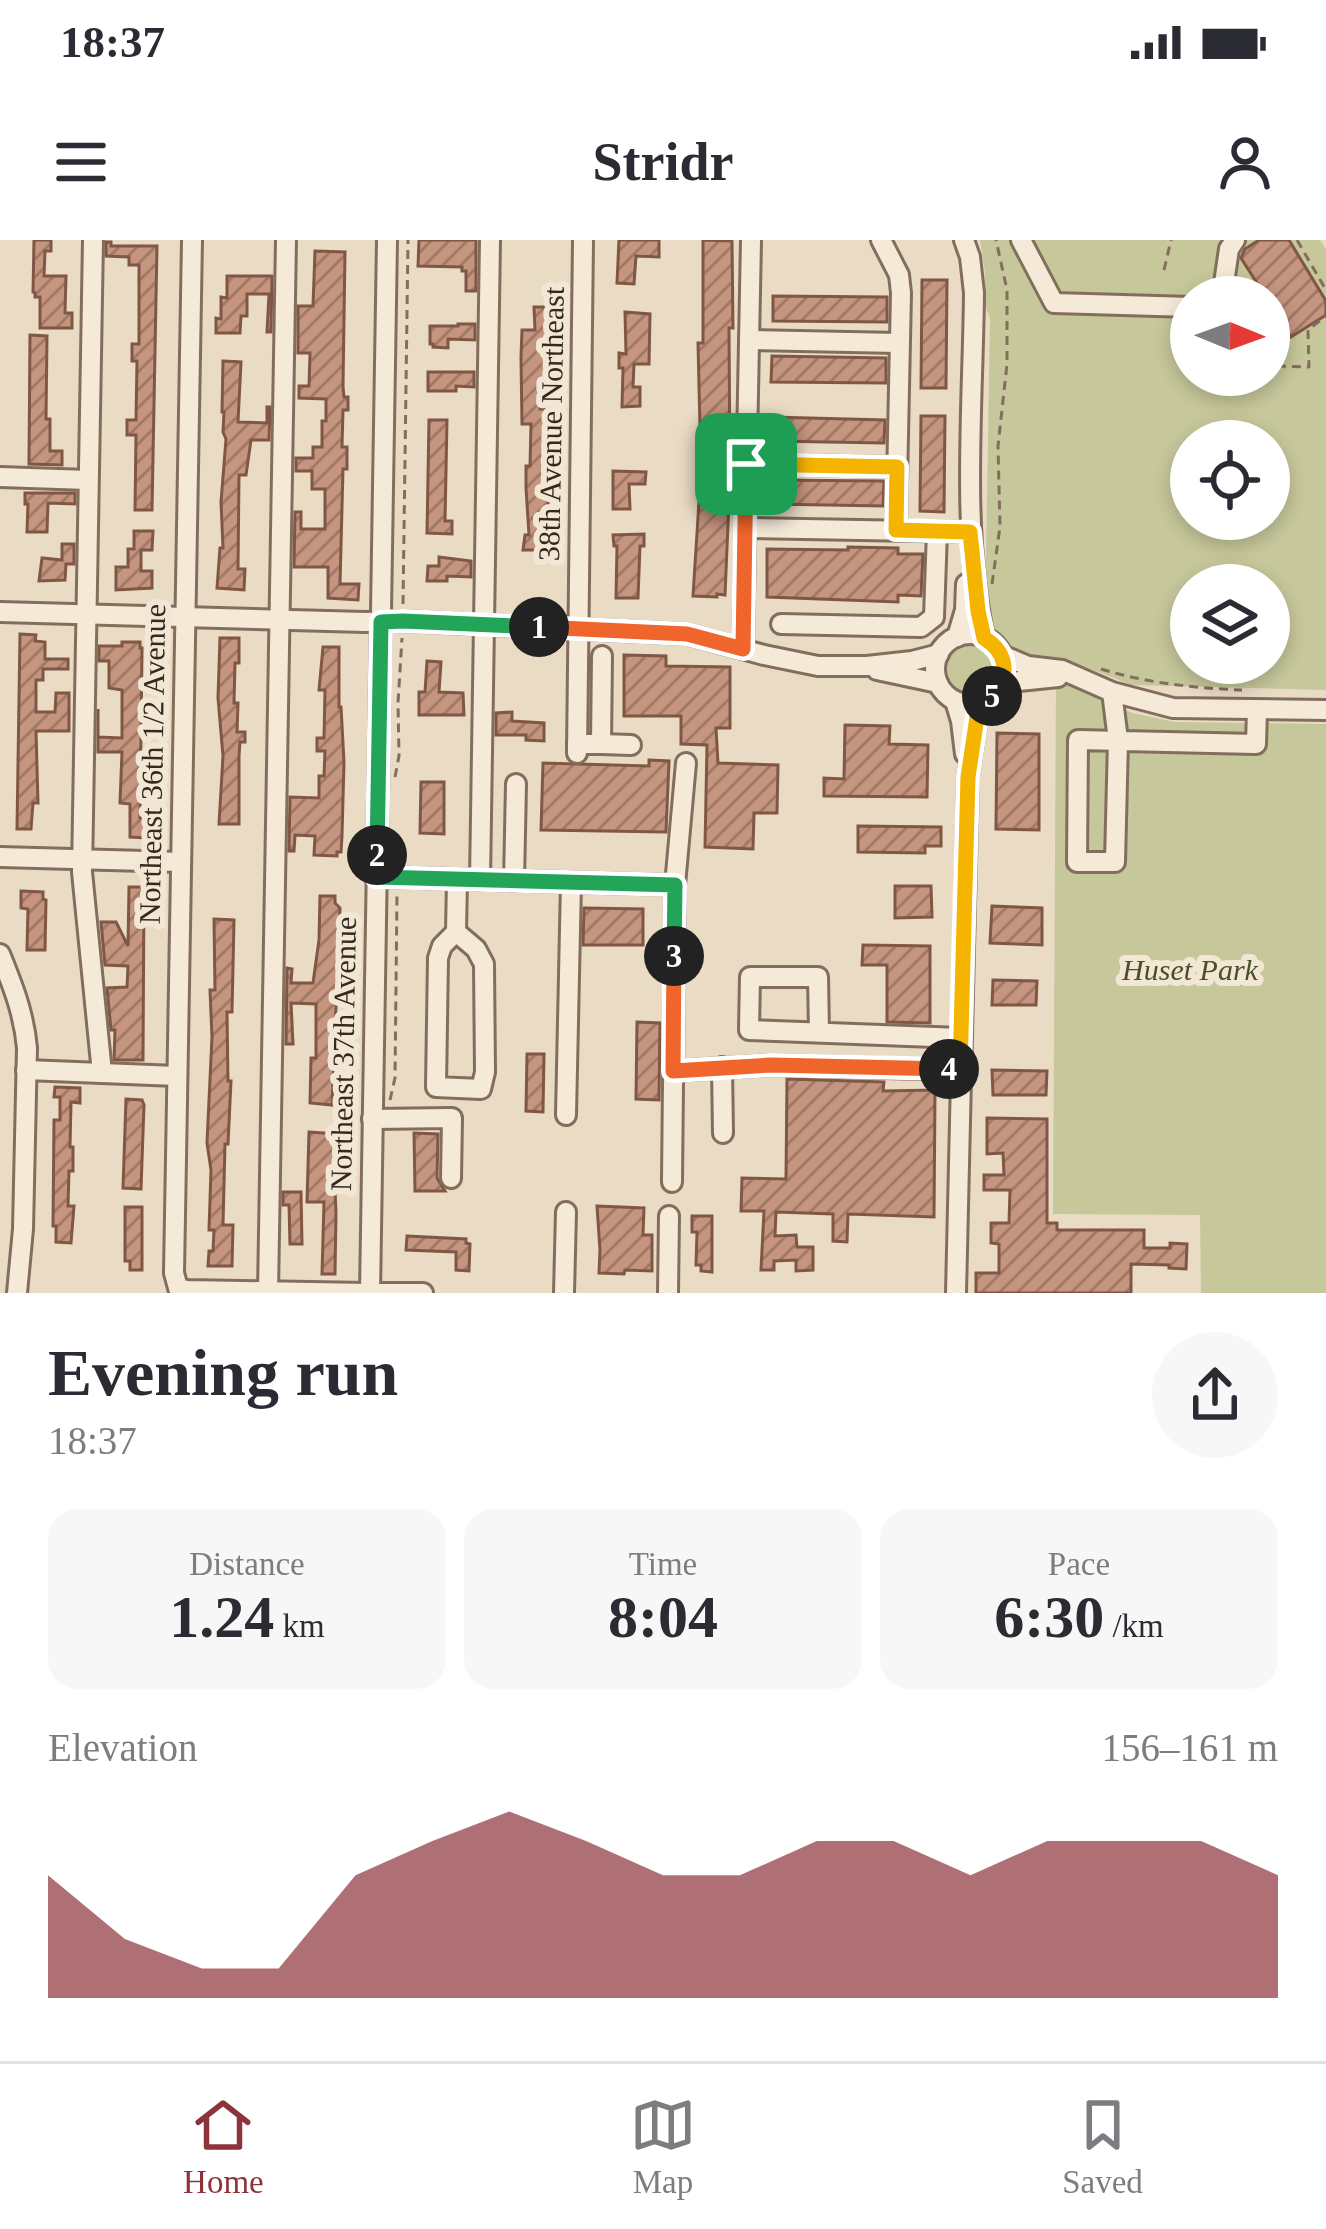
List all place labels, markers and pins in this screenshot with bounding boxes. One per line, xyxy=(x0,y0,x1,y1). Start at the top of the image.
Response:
pin xyxy=(695,413,797,515)
pin: 1 xyxy=(509,597,569,657)
pin: 5 xyxy=(962,666,1022,726)
pin: 2 xyxy=(347,825,407,885)
pin: 3 xyxy=(644,926,704,986)
pin: 4 xyxy=(919,1039,979,1099)

